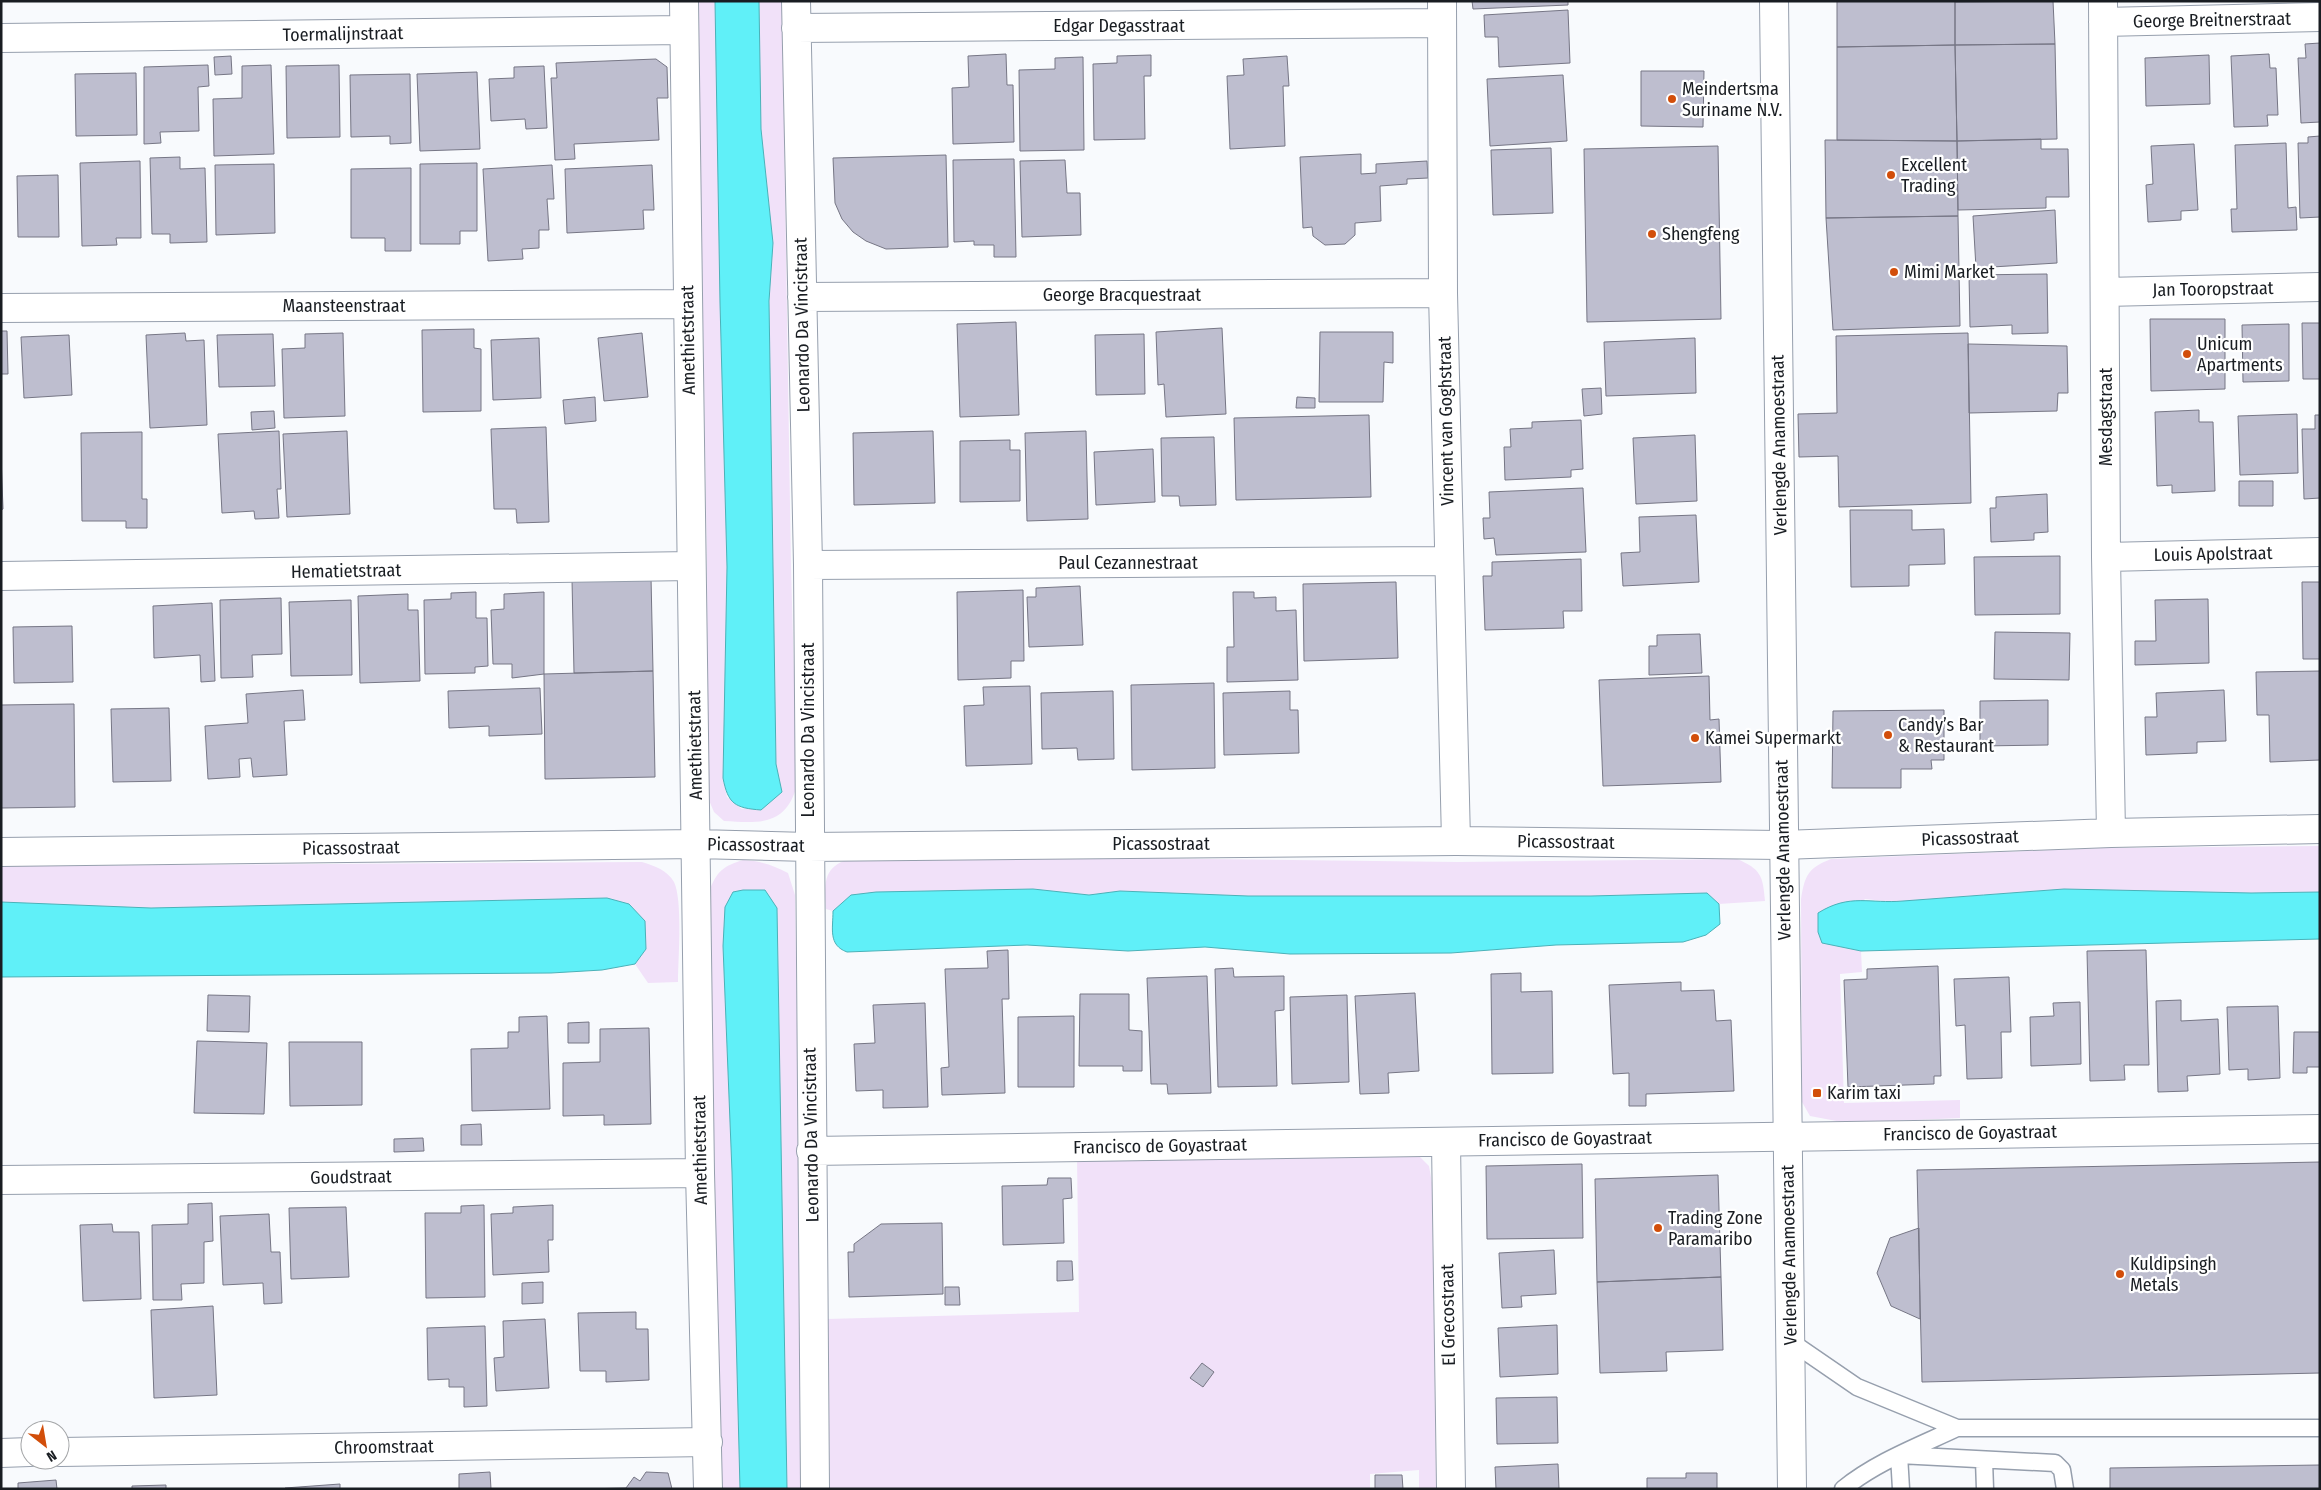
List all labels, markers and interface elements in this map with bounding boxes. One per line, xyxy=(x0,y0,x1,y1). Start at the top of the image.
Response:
street label: George Breitnerstraat xyxy=(2133,8,2291,32)
street label: Edgar Degasstraat xyxy=(1053,15,1185,37)
street label: Toermalijnstraat xyxy=(283,22,404,46)
place label: Meindertsma Suriname N.V. xyxy=(1682,78,1783,121)
marker: Meindertsma Suriname N.V. xyxy=(1666,93,1678,105)
place label: Excellent Trading xyxy=(1901,154,1967,197)
marker: Excellent Trading xyxy=(1885,169,1897,181)
place label: Shengfeng xyxy=(1662,223,1740,245)
marker: Shengfeng xyxy=(1646,228,1658,240)
street label: Leonardo Da Vincistraat xyxy=(789,237,815,413)
place label: Mimi Market xyxy=(1904,261,1995,283)
marker: Mimi Market xyxy=(1888,266,1900,278)
street label: Jan Tooropstraat xyxy=(2152,277,2274,301)
street label: George Bracquestraat xyxy=(1043,284,1201,306)
street label: Amethietstraat xyxy=(676,285,700,395)
street label: Maansteenstraat xyxy=(282,295,406,317)
place label: Unicum Apartments xyxy=(2197,333,2283,376)
street label: Vincent van Goghstraat xyxy=(1434,336,1458,506)
marker: Unicum Apartments xyxy=(2181,348,2193,360)
street label: Verlengde Anamoestraat xyxy=(1766,354,1792,535)
street label: Mesdagstraat xyxy=(2095,368,2117,466)
street label: Louis Apolstraat xyxy=(2153,542,2273,566)
street label: Paul Cezannestraat xyxy=(1058,552,1198,574)
street label: Hematietstraat xyxy=(291,559,401,583)
street label: Leonardo Da Vincistraat xyxy=(797,642,819,817)
street label: Amethietstraat xyxy=(683,690,707,800)
place label: Candy’s Bar & Restaurant xyxy=(1898,714,1994,757)
place label: Kamei Supermarkt xyxy=(1705,727,1841,749)
marker: Candy’s Bar & Restaurant xyxy=(1882,729,1894,741)
marker: Kamei Supermarkt xyxy=(1689,732,1701,744)
street label: Verlengde Anamoestraat xyxy=(1770,759,1796,940)
street label: Picassostraat xyxy=(1921,825,2019,851)
street label: Picassostraat xyxy=(1517,830,1615,854)
street label: Picassostraat xyxy=(707,833,805,857)
street label: Picassostraat xyxy=(1112,833,1210,855)
street label: Picassostraat xyxy=(302,836,400,860)
street label: Leonardo Da Vincistraat xyxy=(798,1047,824,1223)
place label: Karim taxi xyxy=(1827,1082,1901,1104)
marker: Karim taxi xyxy=(1811,1087,1823,1099)
street label: Amethietstraat xyxy=(688,1095,712,1205)
street label: Francisco de Goyastraat xyxy=(1883,1120,2057,1146)
street label: Francisco de Goyastraat xyxy=(1478,1126,1652,1152)
street label: Francisco de Goyastraat xyxy=(1073,1133,1247,1159)
street label: Verlengde Anamoestraat xyxy=(1776,1164,1802,1345)
street label: Goudstraat xyxy=(310,1165,392,1189)
place label: Trading Zone Paramaribo xyxy=(1668,1207,1763,1250)
marker: Trading Zone Paramaribo xyxy=(1652,1222,1664,1234)
place label: Kuldipsingh Metals xyxy=(2130,1253,2217,1296)
street label: El Grecostraat xyxy=(1436,1264,1460,1366)
marker: Kuldipsingh Metals xyxy=(2114,1268,2126,1280)
north arrow xyxy=(20,1420,70,1470)
street label: Chroomstraat xyxy=(334,1435,434,1459)
text: N xyxy=(43,1446,59,1465)

